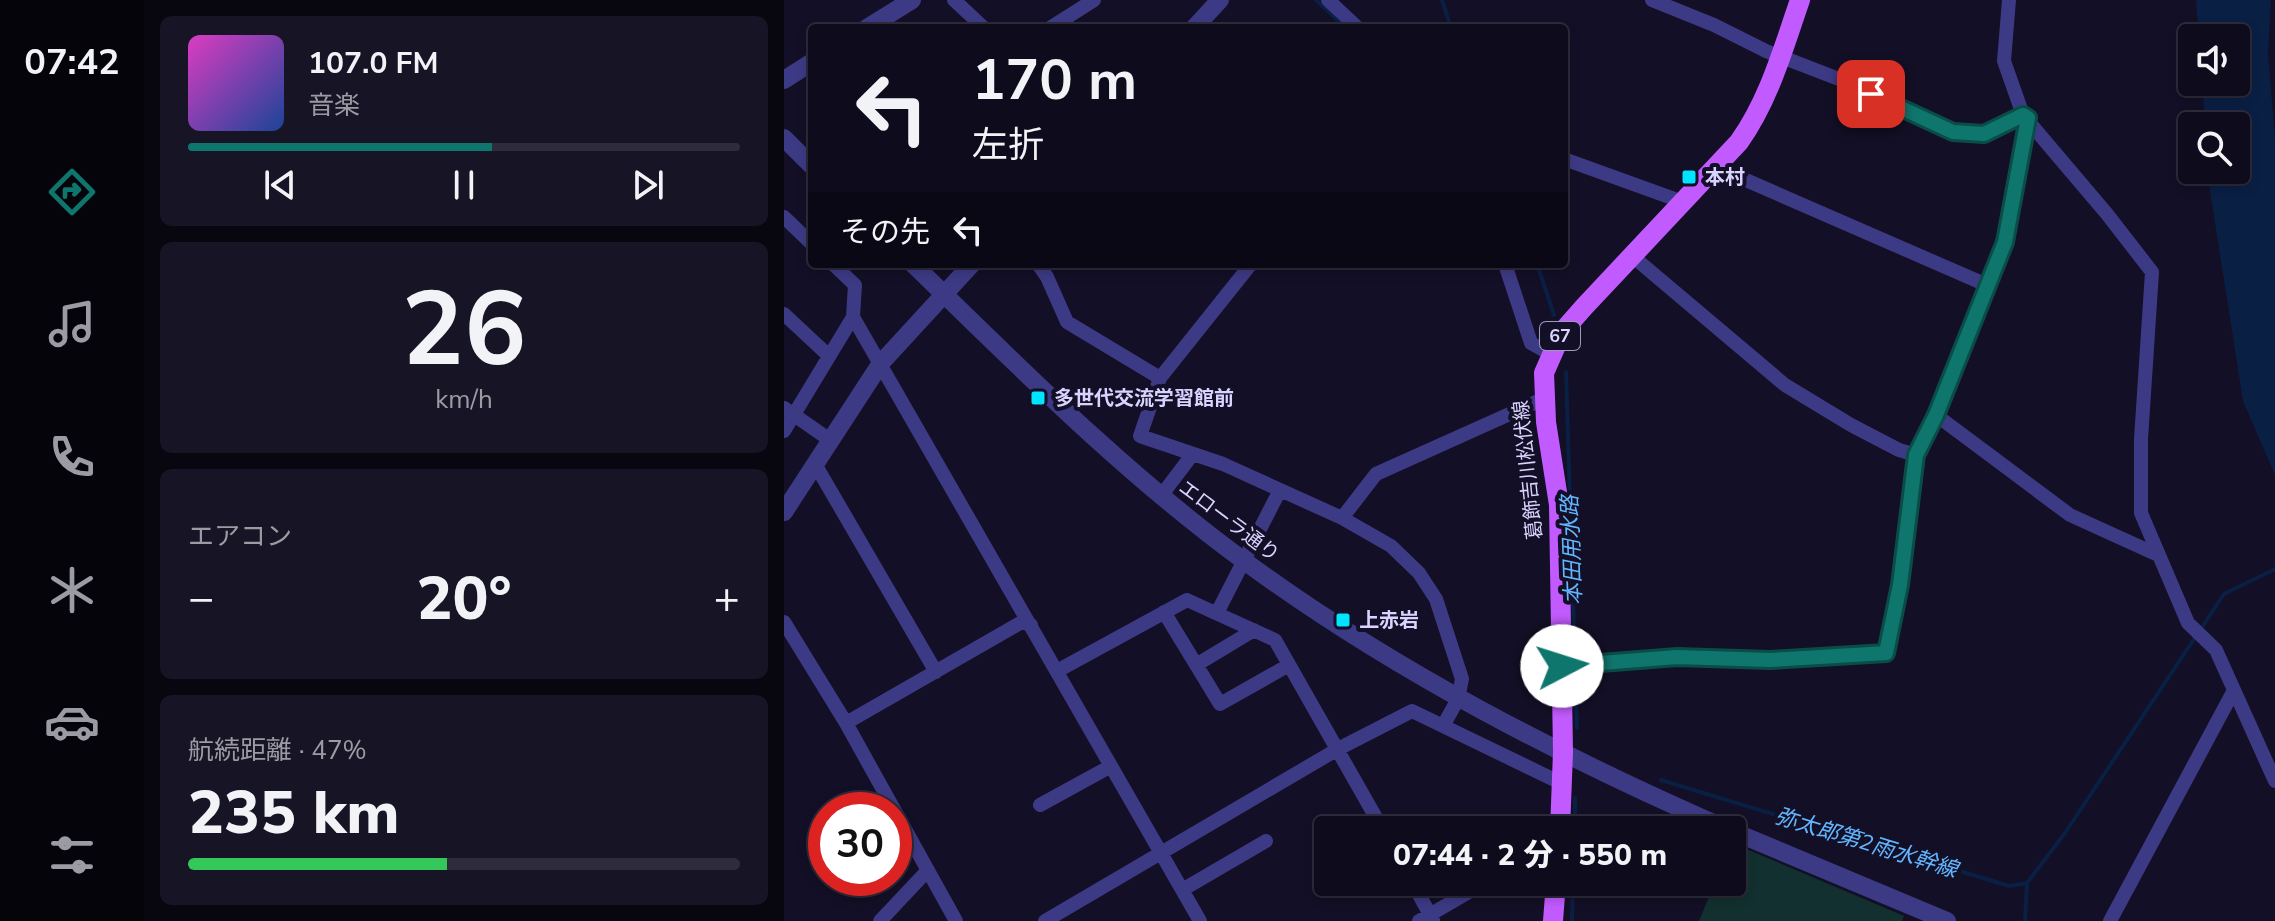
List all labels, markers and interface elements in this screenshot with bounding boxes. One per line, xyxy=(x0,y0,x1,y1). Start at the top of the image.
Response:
map controls xyxy=(2178,24,2250,184)
button: sound xyxy=(2178,24,2250,96)
text: 07:42 xyxy=(24,38,120,87)
text: 170 m xyxy=(972,42,1137,119)
text: 107.0 FM xyxy=(308,43,438,84)
icon: left xyxy=(840,56,944,160)
pin xyxy=(1837,60,1905,128)
icon: arrive xyxy=(1849,72,1893,116)
text: 音楽 xyxy=(308,88,360,123)
button: search xyxy=(2178,112,2250,184)
text: 左折 xyxy=(972,121,1044,170)
icon: previous xyxy=(258,163,302,207)
icon: pause xyxy=(442,163,486,207)
icon: next xyxy=(626,163,670,207)
icon: directions xyxy=(44,164,100,220)
place label: 本村 xyxy=(1705,164,1745,191)
marker: 本村 xyxy=(1680,168,1698,186)
icon: left xyxy=(946,208,990,252)
text: その先 xyxy=(840,212,930,253)
text: 26 xyxy=(402,259,526,401)
icon: music xyxy=(44,296,100,352)
road number: 67 xyxy=(1540,322,1580,350)
text: km/h xyxy=(435,382,493,417)
place label: 多世代交流学習館前 xyxy=(1054,385,1234,412)
marker: 多世代交流学習館前 xyxy=(1029,389,1047,407)
street label: 葛飾吉川松伏線 xyxy=(1507,399,1549,541)
icon: phone xyxy=(44,429,100,485)
street label: エローラ通り xyxy=(1173,474,1285,568)
water label: 本田用水路 xyxy=(1555,493,1589,605)
text: エアコン xyxy=(188,519,292,554)
text: 20° xyxy=(416,558,512,640)
icon: climate xyxy=(44,562,100,618)
text: − xyxy=(188,569,214,629)
text: + xyxy=(714,569,740,629)
place label: 上赤岩 xyxy=(1359,607,1419,634)
marker: 上赤岩 xyxy=(1334,611,1352,629)
position arrow xyxy=(1520,624,1604,708)
icon: car xyxy=(44,694,100,750)
text: 航続距離 · 47% xyxy=(188,733,367,768)
text: 235 km xyxy=(188,772,400,854)
speed limit sign: 30 xyxy=(808,792,912,896)
water label: 弥太郎第2雨水幹線 xyxy=(1771,801,1964,886)
icon: filters xyxy=(44,827,100,883)
text: 07:44 · 2 分 · 550 m xyxy=(1393,835,1667,876)

